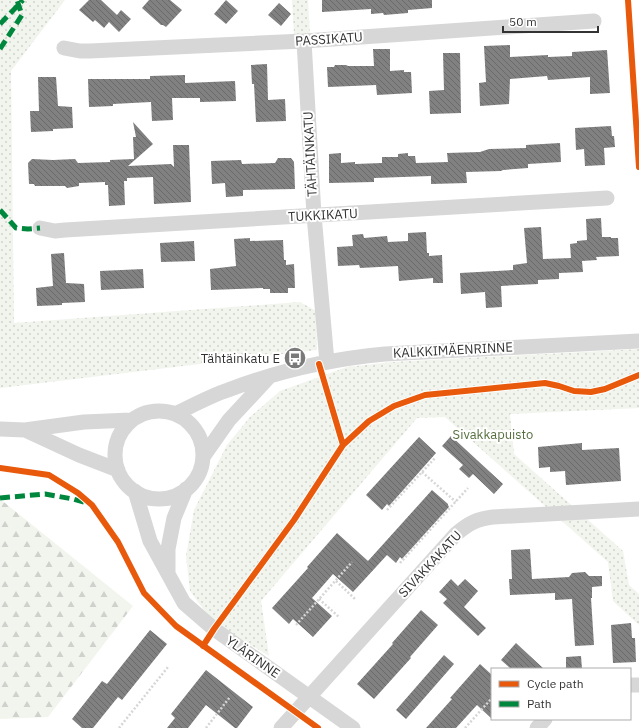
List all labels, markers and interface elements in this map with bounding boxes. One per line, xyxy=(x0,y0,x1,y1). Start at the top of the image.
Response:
scale bar xyxy=(503,8,598,34)
text: 50 m xyxy=(509,14,537,29)
street label: PASSIKATU xyxy=(295,28,363,50)
street label: TÄHTÄINKATU xyxy=(299,111,321,197)
street label: TUKKIKATU xyxy=(288,205,358,225)
street label: KALKKIMÄENRINNE xyxy=(393,338,513,362)
bus stop icon: Tähtäinkatu E xyxy=(282,345,308,371)
place label: Tähtäinkatu E xyxy=(201,350,280,367)
park label: Sivakkapuisto xyxy=(453,426,533,443)
street label: SIVAKKAKATU xyxy=(395,527,465,601)
street label: YLÄRINNE xyxy=(223,632,283,682)
legend xyxy=(491,668,631,720)
text: Cycle path xyxy=(527,676,584,691)
text: Path xyxy=(527,696,552,711)

